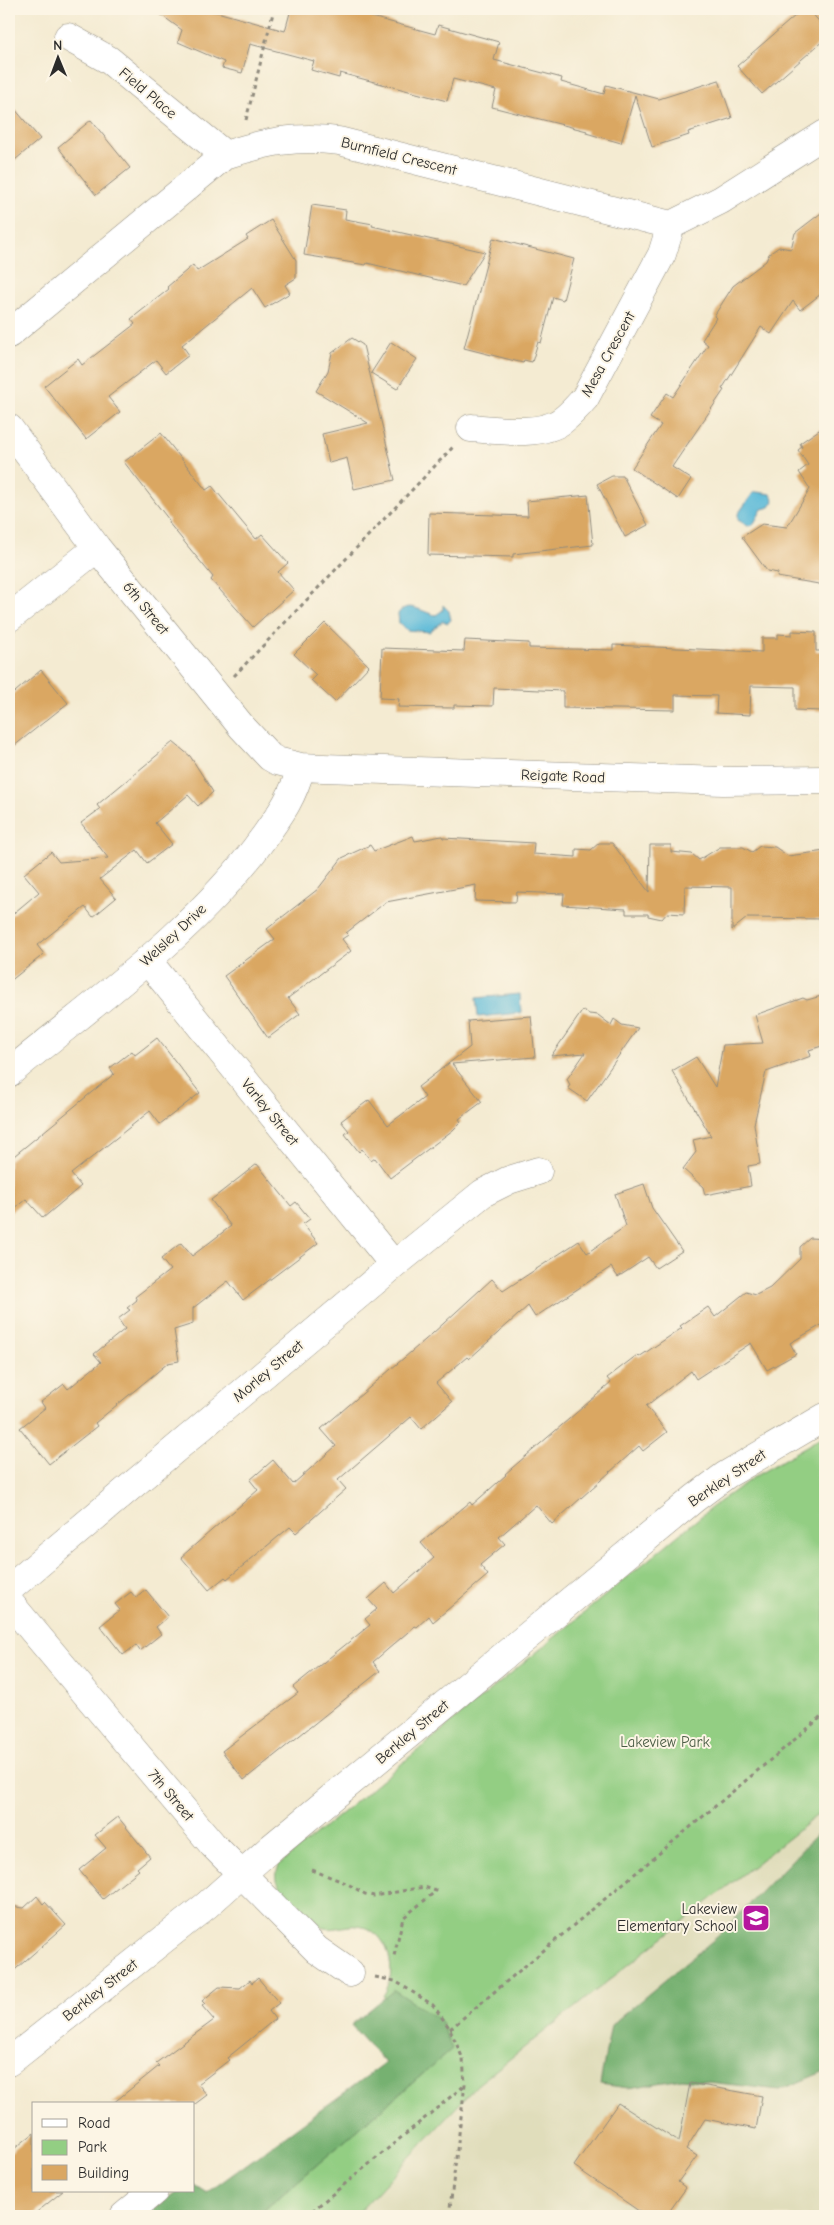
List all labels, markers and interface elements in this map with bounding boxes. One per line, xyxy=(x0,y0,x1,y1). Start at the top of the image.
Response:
north arrow xyxy=(32,32,82,82)
text: N xyxy=(53,37,62,54)
street label: Field Place xyxy=(115,64,181,123)
street label: Burnfield Crescent xyxy=(339,133,459,179)
street label: Mesa Crescent xyxy=(577,307,639,400)
street label: 6th Street xyxy=(119,578,173,639)
street label: Reigate Road xyxy=(521,766,605,786)
street label: Welsley Drive xyxy=(136,900,210,970)
street label: Varley Street xyxy=(238,1075,303,1150)
street label: Morley Street xyxy=(229,1336,307,1406)
street label: Berkley Street xyxy=(685,1445,770,1511)
street label: Berkley Street xyxy=(372,1696,453,1768)
park label: Lakeview Park xyxy=(620,1733,710,1751)
street label: 7th Street xyxy=(144,1765,198,1825)
place label: Lakeview Elementary School xyxy=(617,1900,737,1935)
school or university icon: Lakeview Elementary School xyxy=(741,1903,771,1933)
street label: Berkley Street xyxy=(59,1955,142,2025)
legend xyxy=(32,2102,195,2192)
text: Road xyxy=(78,2114,110,2132)
text: Park xyxy=(78,2138,107,2156)
text: Building xyxy=(78,2164,129,2182)

